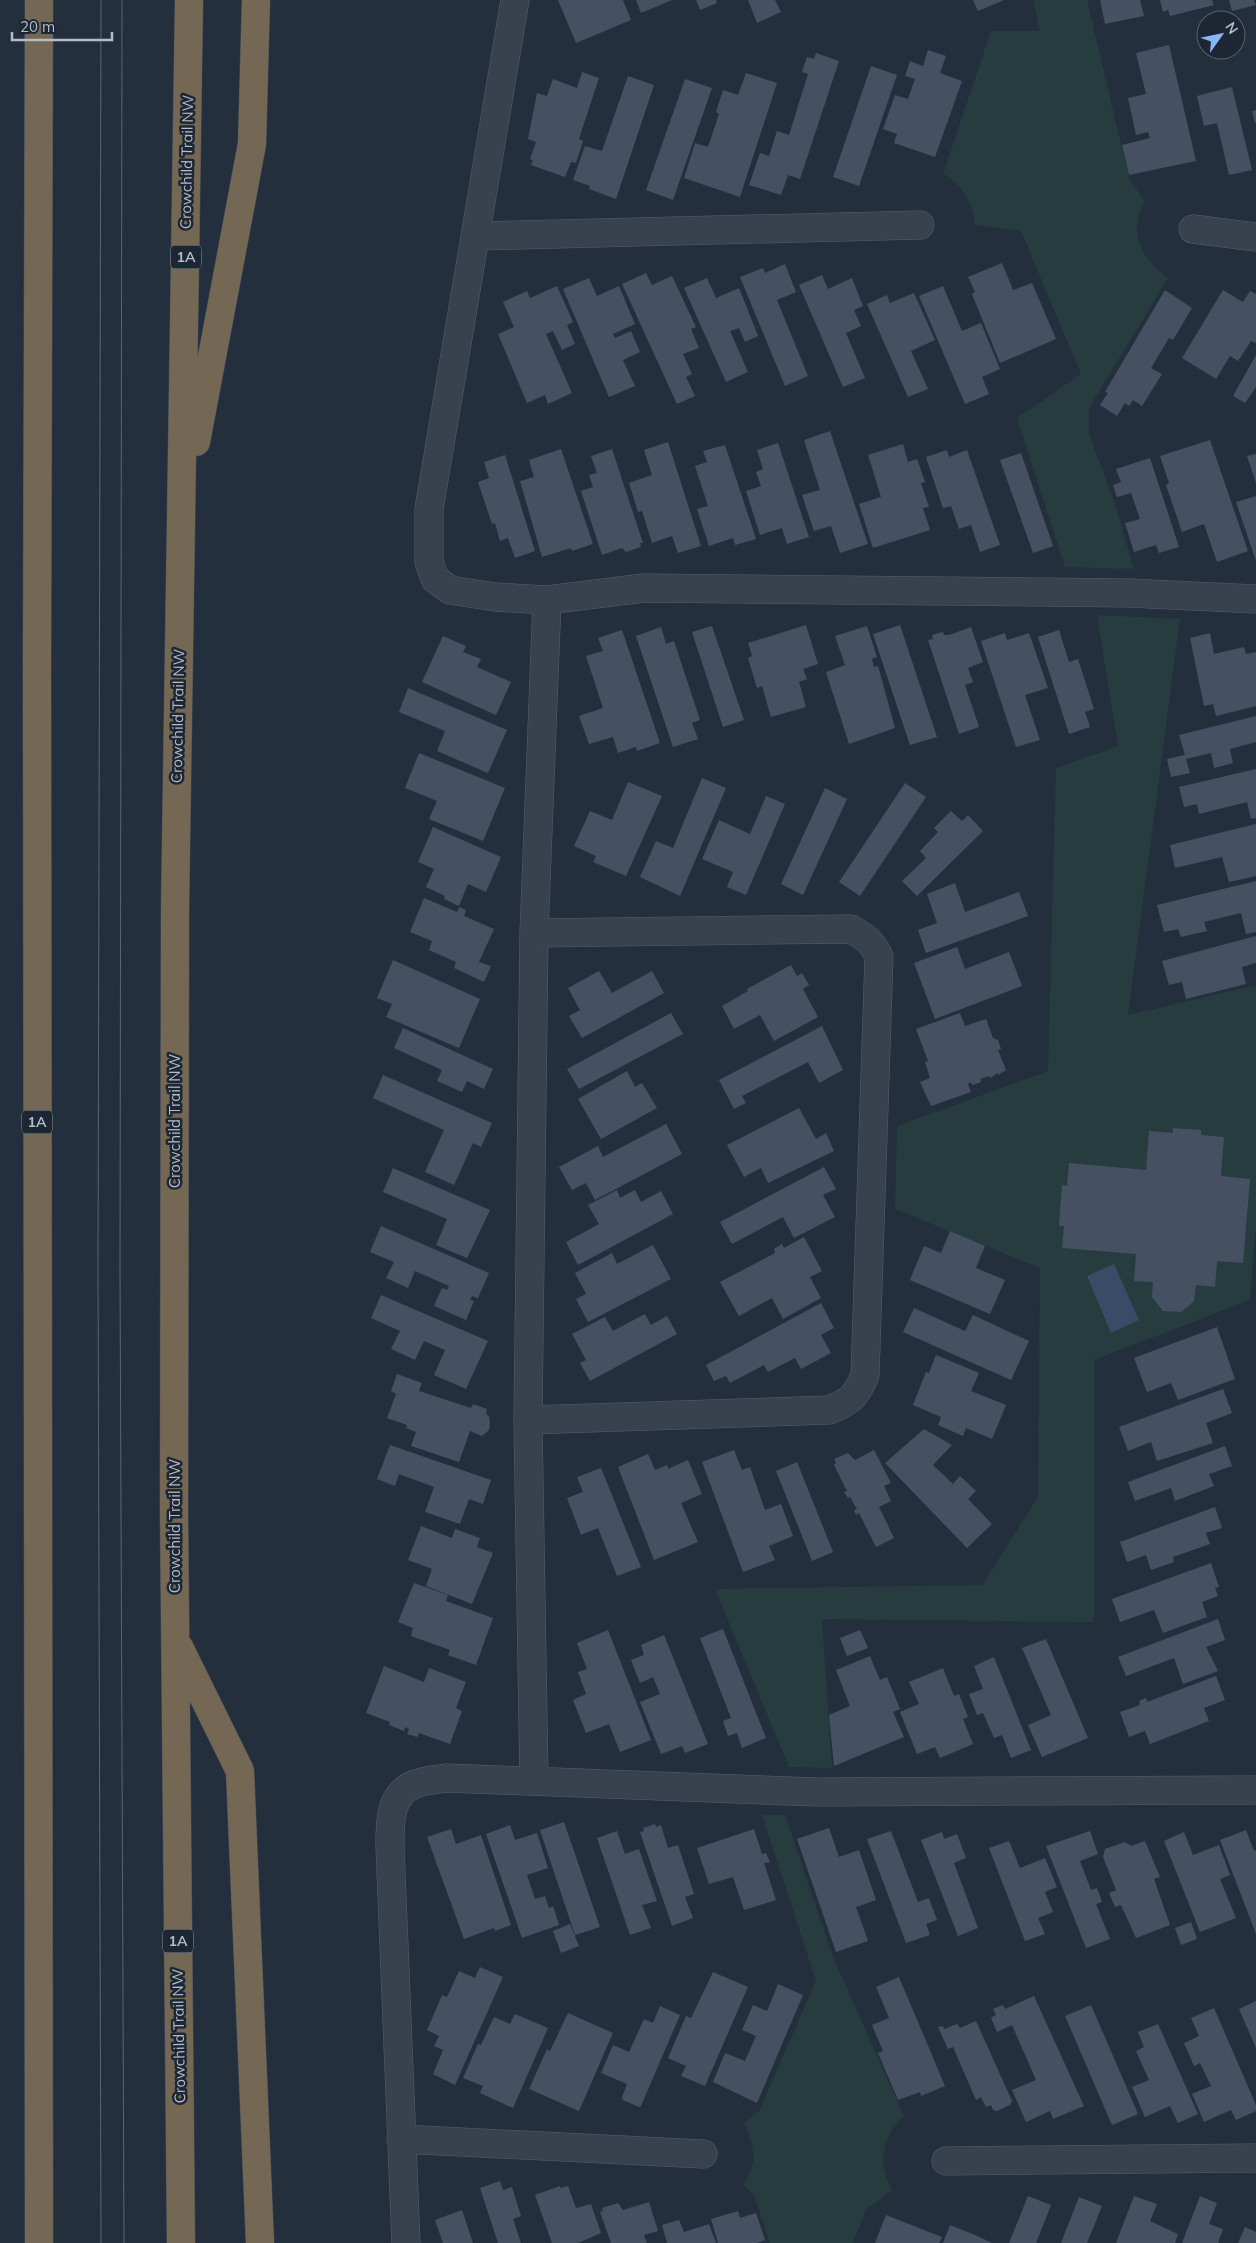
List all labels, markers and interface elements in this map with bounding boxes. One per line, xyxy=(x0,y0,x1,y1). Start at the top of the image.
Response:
scale bar xyxy=(12,10,112,42)
north arrow xyxy=(1196,10,1246,60)
text: 20 m xyxy=(20,17,55,36)
text: N xyxy=(1221,19,1242,37)
street label: Crowchild Trail NW xyxy=(176,94,197,229)
road number: 1A xyxy=(171,246,201,268)
street label: Crowchild Trail NW xyxy=(167,648,188,783)
street label: Crowchild Trail NW xyxy=(165,1053,184,1188)
road number: 1A xyxy=(22,1110,52,1134)
street label: Crowchild Trail NW xyxy=(165,1458,184,1593)
road number: 1A xyxy=(163,1930,193,1952)
street label: Crowchild Trail NW xyxy=(168,1968,189,2103)

